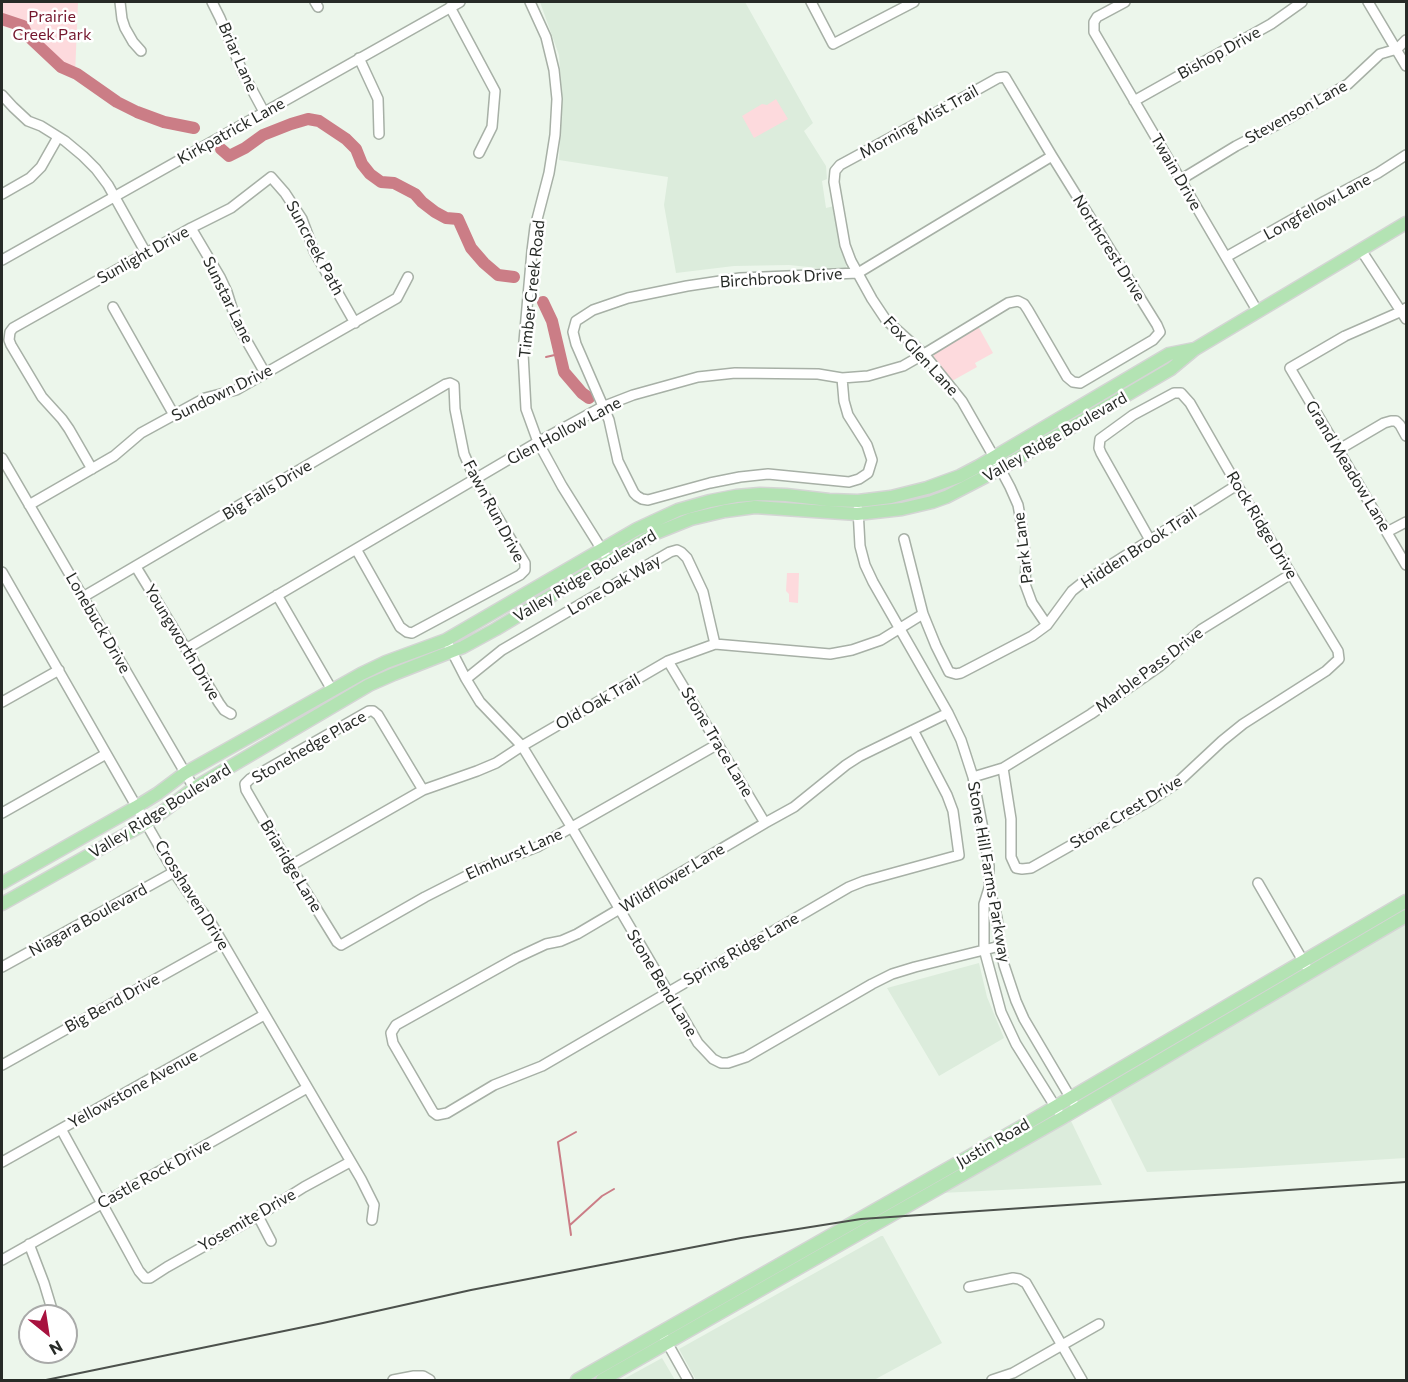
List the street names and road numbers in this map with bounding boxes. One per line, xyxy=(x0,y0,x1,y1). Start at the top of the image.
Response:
street label: Briar Lane xyxy=(214,19,262,95)
street label: Bishop Drive xyxy=(1174,22,1264,84)
street label: Stevenson Lane xyxy=(1242,76,1350,148)
street label: Morning Mist Trail xyxy=(856,81,982,163)
street label: Kirkpatrick Lane xyxy=(174,94,288,168)
street label: Twain Drive xyxy=(1146,130,1206,214)
street label: Longfellow Lane xyxy=(1260,170,1374,244)
street label: Northcrest Drive xyxy=(1069,191,1149,305)
street label: Suncreek Path xyxy=(282,197,348,299)
street label: Timber Creek Road xyxy=(515,219,549,359)
street label: Sunlight Drive xyxy=(94,222,192,288)
street label: Sunstar Lane xyxy=(199,253,257,347)
street label: Birchbrook Drive xyxy=(719,264,843,292)
street label: Fox Glen Lane xyxy=(879,312,963,400)
street label: Sundown Drive xyxy=(168,360,276,426)
street label: Valley Ridge Boulevard xyxy=(980,388,1130,486)
street label: Glen Hollow Lane xyxy=(504,393,624,469)
street label: Grand Meadow Lane xyxy=(1301,397,1395,535)
street label: Big Falls Drive xyxy=(219,456,315,524)
street label: Fawn Run Drive xyxy=(459,457,529,565)
street label: Rock Ridge Drive xyxy=(1222,468,1302,582)
street label: Hidden Brook Trail xyxy=(1077,503,1201,593)
street label: Park Lane xyxy=(1009,511,1037,585)
street label: Valley Ridge Boulevard xyxy=(510,526,660,626)
street label: Lone Oak Way xyxy=(564,551,664,619)
street label: Lonebuck Drive xyxy=(61,569,135,677)
street label: Youngworth Drive xyxy=(140,581,224,703)
street label: Marble Pass Drive xyxy=(1091,623,1207,717)
street label: Old Oak Trail xyxy=(552,670,644,734)
street label: Stone Trace Lane xyxy=(677,684,757,800)
street label: Stonehedge Place xyxy=(249,707,369,787)
street label: Valley Ridge Boulevard xyxy=(86,760,234,862)
street label: Stone Crest Drive xyxy=(1067,771,1185,853)
street label: Stone Hill Farms Parkway xyxy=(964,780,1014,964)
street label: Briaridge Lane xyxy=(256,816,326,916)
street label: Elmhurst Lane xyxy=(463,824,565,884)
street label: Crosshaven Drive xyxy=(151,837,233,953)
street label: Wildflower Lane xyxy=(616,839,728,917)
street label: Niagara Boulevard xyxy=(26,880,150,960)
street label: Spring Ridge Lane xyxy=(680,908,802,990)
street label: Stone Bend Lane xyxy=(623,926,701,1040)
street label: Big Bend Drive xyxy=(61,969,163,1037)
street label: Yellowstone Avenue xyxy=(65,1046,201,1132)
street label: Justin Road xyxy=(953,1114,1033,1172)
street label: Castle Rock Drive xyxy=(94,1135,214,1213)
street label: Yosemite Drive xyxy=(195,1185,299,1255)

